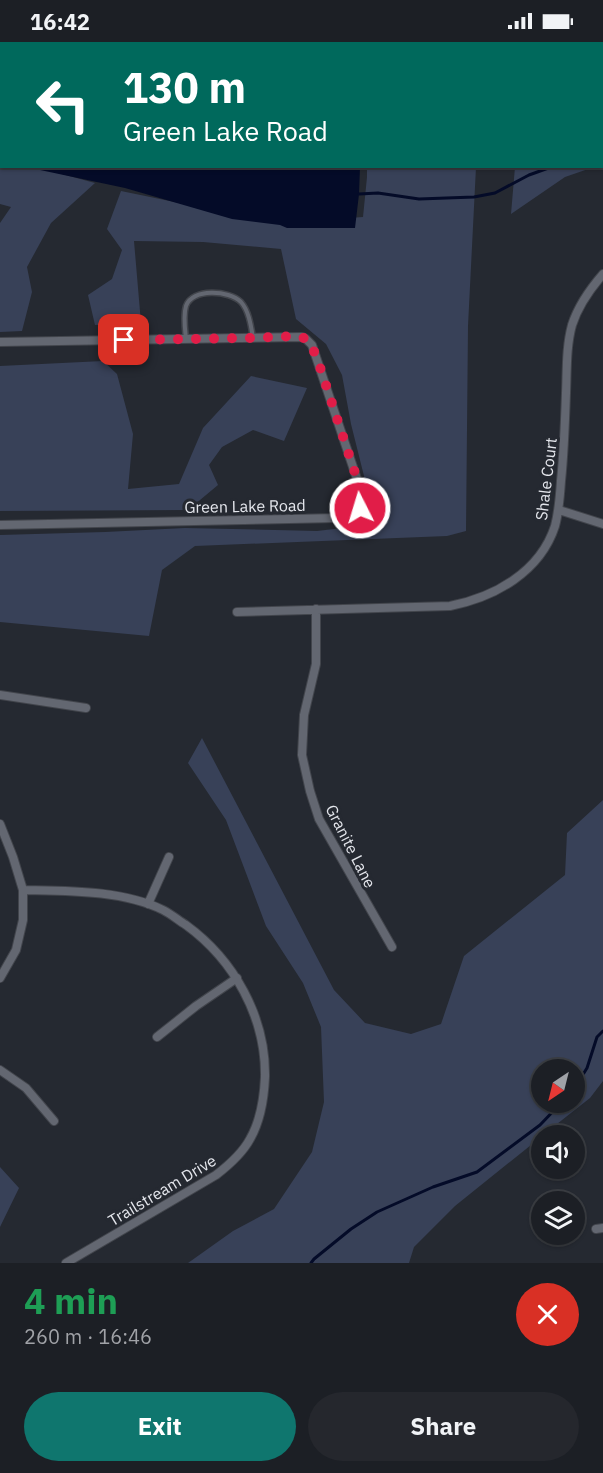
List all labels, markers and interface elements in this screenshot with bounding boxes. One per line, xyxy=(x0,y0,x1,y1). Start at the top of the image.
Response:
text: 16:42 xyxy=(30,7,90,36)
text: 130 m xyxy=(123,60,246,115)
icon: left xyxy=(24,66,102,144)
text: Green Lake Road xyxy=(123,113,328,148)
pin xyxy=(98,314,149,365)
icon: arrive xyxy=(107,323,140,356)
street label: Shale Court xyxy=(531,436,561,522)
position arrow xyxy=(328,476,392,540)
street label: Green Lake Road xyxy=(184,495,306,517)
street label: Granite Lane xyxy=(321,801,381,891)
north arrow xyxy=(531,1059,585,1113)
map controls xyxy=(531,1059,585,1245)
button: sound xyxy=(531,1125,585,1179)
street label: Trailstream Drive xyxy=(104,1150,220,1230)
button: layers xyxy=(531,1191,585,1245)
text: 4 min xyxy=(24,1277,118,1324)
button: close xyxy=(516,1283,579,1346)
text: 260 m · 16:46 xyxy=(24,1323,152,1350)
button: Exit xyxy=(24,1392,296,1461)
button: Share xyxy=(308,1392,579,1461)

